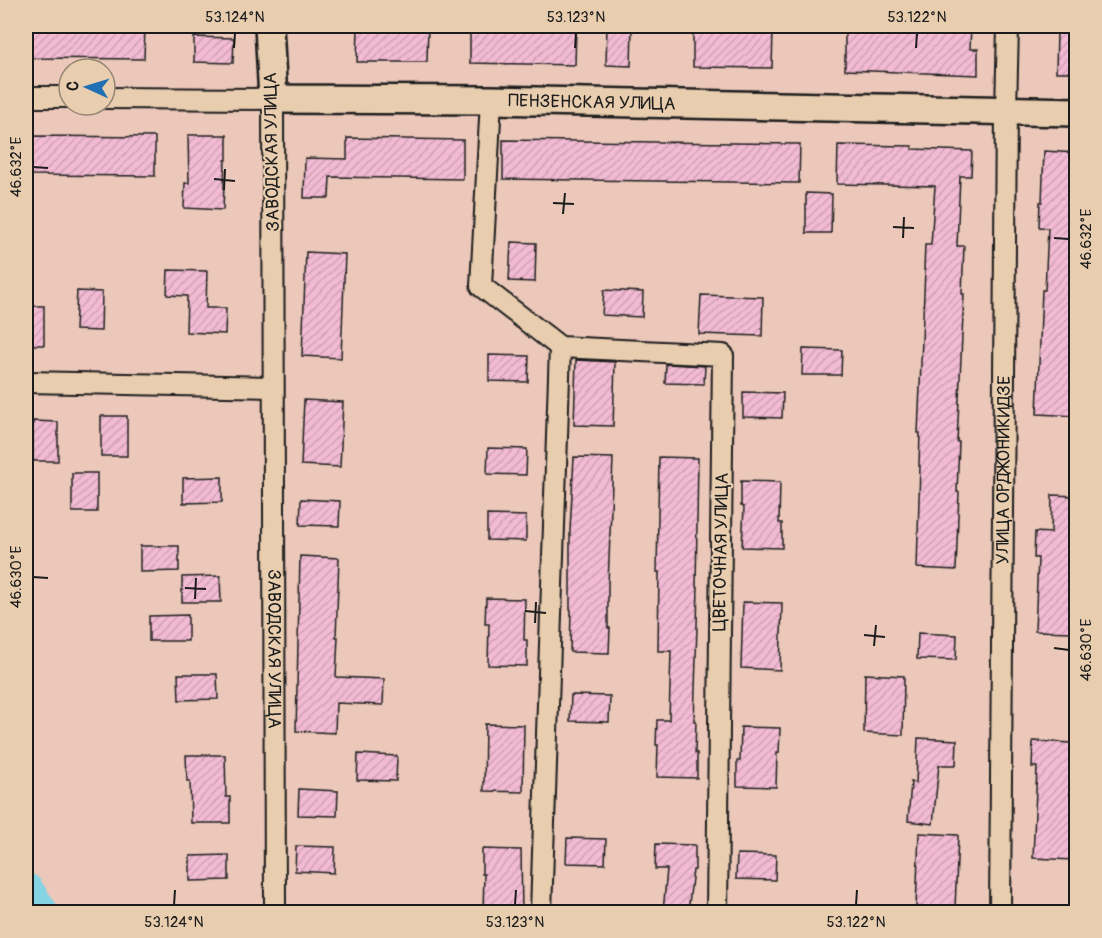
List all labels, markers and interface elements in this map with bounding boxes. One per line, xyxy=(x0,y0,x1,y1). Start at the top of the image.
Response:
text: 53.124°N xyxy=(205,8,265,27)
text: 53.123°N xyxy=(547,8,605,27)
text: 53.122°N xyxy=(887,8,947,27)
north arrow xyxy=(57,57,117,117)
street label: ЗАВОДСКАЯ УЛИЦА xyxy=(259,72,285,232)
text: С xyxy=(63,80,83,92)
street label: ПЕНЗЕНСКАЯ УЛИЦА xyxy=(508,89,676,115)
text: 46.632°E xyxy=(7,137,26,197)
text: 46.632°E xyxy=(1077,209,1096,269)
street label: УЛИЦА ОРДЖОНИКИДЗЕ xyxy=(991,376,1016,564)
street label: ЦВЕТОЧНАЯ УЛИЦА xyxy=(708,472,734,632)
text: 46.630°E xyxy=(7,546,26,608)
street label: ЗАВОДСКАЯ УЛИЦА xyxy=(263,569,286,729)
text: 46.630°E xyxy=(1077,619,1096,681)
text: 53.124°N xyxy=(144,913,204,932)
text: 53.123°N xyxy=(486,913,544,932)
text: 53.122°N xyxy=(826,913,886,932)

